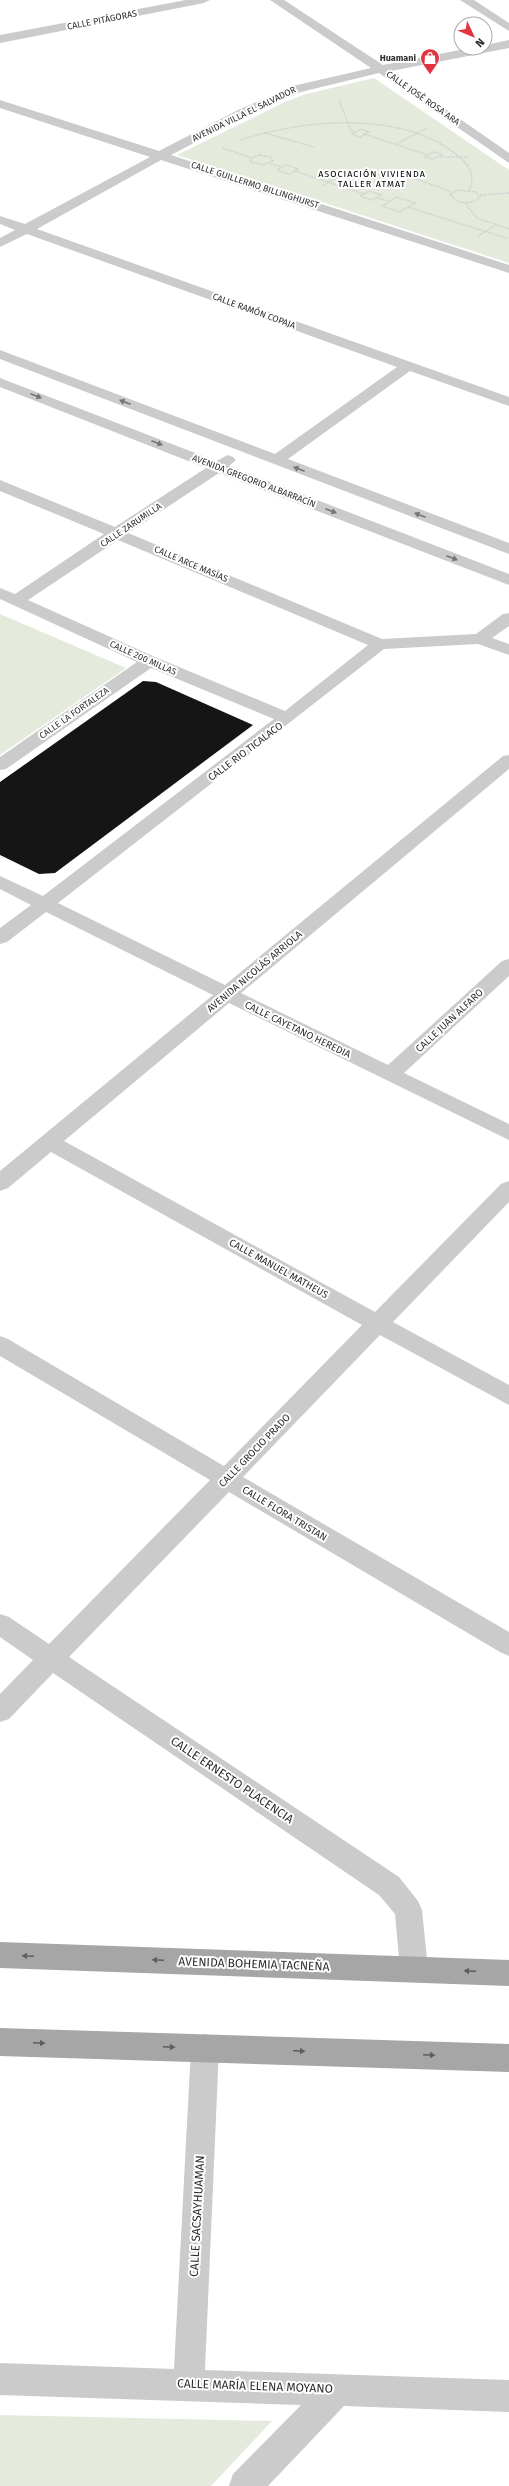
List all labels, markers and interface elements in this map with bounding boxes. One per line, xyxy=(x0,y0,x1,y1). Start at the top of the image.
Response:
street label: CALLE PITÁGORAS xyxy=(66,7,138,32)
north arrow xyxy=(453,16,493,56)
text: N xyxy=(473,35,487,50)
shop icon: Huamani xyxy=(419,47,441,75)
place label: Huamani xyxy=(380,53,416,63)
street label: CALLE JOSÉ ROSA ARA xyxy=(384,68,463,128)
street label: AVENIDA VILLA EL SALVADOR xyxy=(191,84,298,143)
street label: CALLE GUILLERMO BILLINGHURST xyxy=(190,160,320,211)
district label: ASOCIACIÓN VIVIENDA TALLER ATMAT xyxy=(318,169,426,189)
street label: CALLE RAMÓN COPAJA xyxy=(211,291,298,331)
one-way arrow xyxy=(31,394,43,400)
one-way arrow xyxy=(119,399,131,405)
one-way arrow xyxy=(152,441,164,447)
street label: AVENIDA GREGORIO ALBARRACÍN xyxy=(191,452,317,509)
one-way arrow xyxy=(292,465,304,471)
street label: CALLE ZARUMILLA xyxy=(99,500,164,549)
one-way arrow xyxy=(325,508,337,514)
one-way arrow xyxy=(414,512,426,518)
street label: CALLE ARCE MASÍAS xyxy=(153,543,230,584)
one-way arrow xyxy=(447,555,459,561)
street label: CALLE 200 MILLAS xyxy=(108,639,178,677)
street label: CALLE LA FORTALEZA xyxy=(37,685,111,741)
street label: CALLE RIO TICALACO xyxy=(206,720,285,784)
street label: AVENIDA NICOLÁS ARRIOLA xyxy=(203,927,305,1015)
street label: CALLE JUAN ALFARO xyxy=(413,986,486,1055)
street label: CALLE CAYETANO HEREDIA xyxy=(243,999,353,1061)
street label: CALLE MANUEL MATHEUS xyxy=(227,1237,331,1301)
street label: CALLE GROCIO PRADO xyxy=(217,1411,293,1490)
street label: CALLE FLORA TRISTAN xyxy=(240,1484,329,1544)
street label: CALLE ERNESTO PLACENCIA xyxy=(168,1734,296,1826)
one-way arrow xyxy=(21,1953,34,1959)
street label: AVENIDA BOHEMIA TACNEÑA xyxy=(178,1953,330,1974)
one-way arrow xyxy=(152,1957,164,1964)
one-way arrow xyxy=(464,1968,476,1975)
one-way arrow xyxy=(33,2040,46,2046)
one-way arrow xyxy=(163,2044,176,2050)
one-way arrow xyxy=(293,2048,306,2054)
one-way arrow xyxy=(423,2052,436,2058)
street label: CALLE SACSAYHUAMAN xyxy=(187,2155,207,2277)
street label: CALLE MARÍA ELENA MOYANO xyxy=(177,2375,333,2396)

